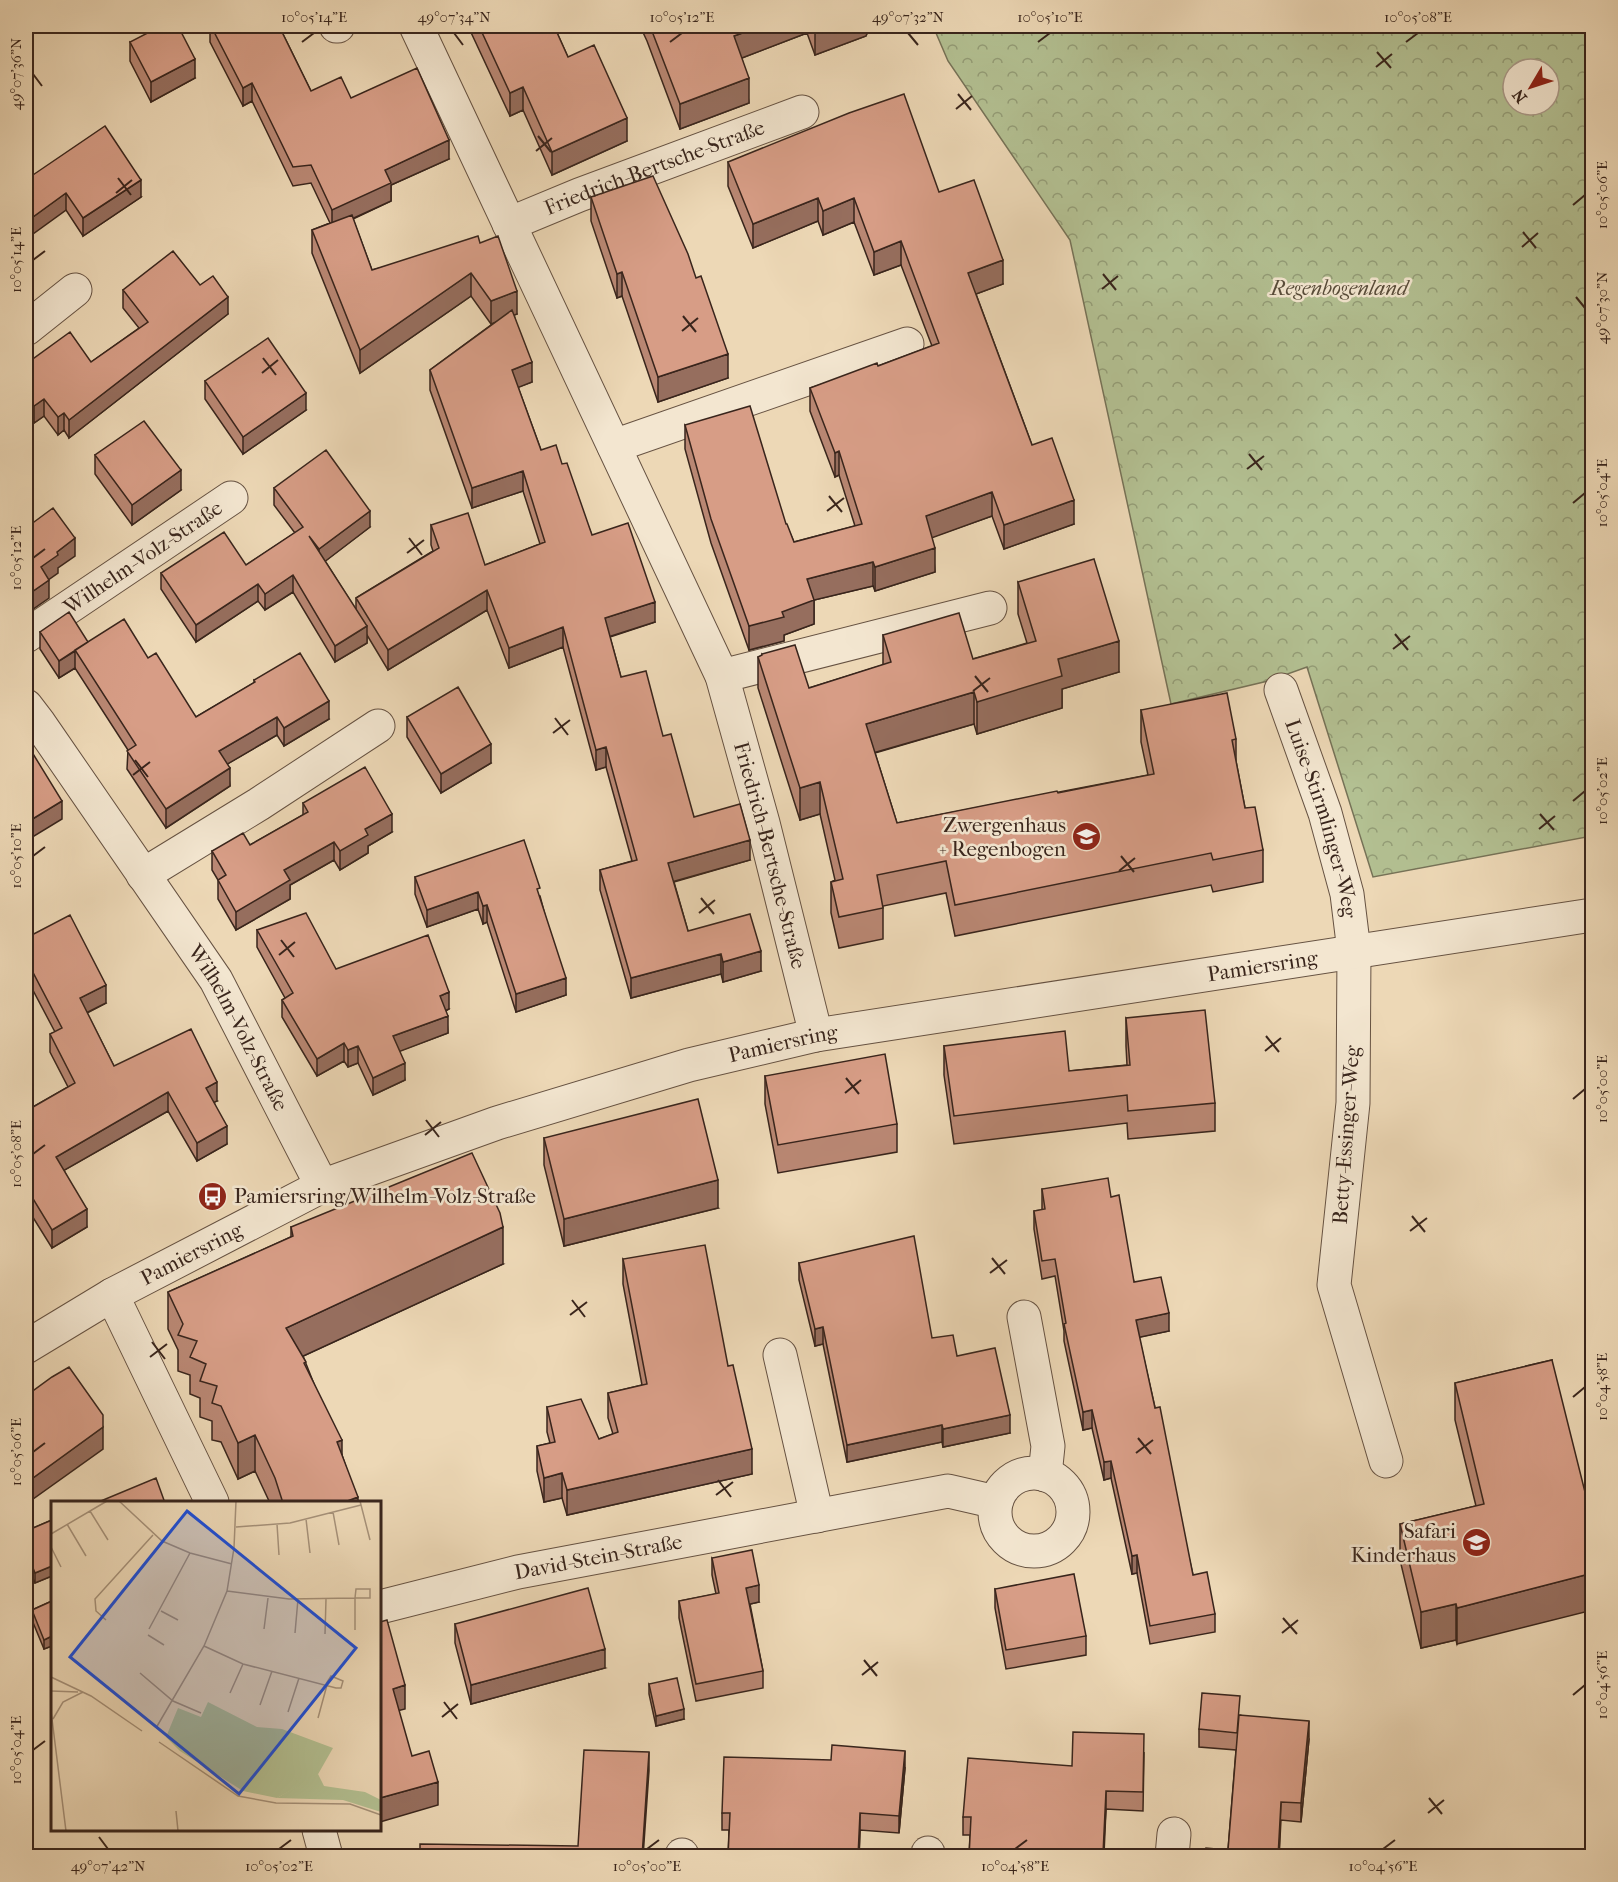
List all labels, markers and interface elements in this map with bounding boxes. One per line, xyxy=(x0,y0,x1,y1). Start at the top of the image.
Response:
text: 10°05'14"E xyxy=(281,8,347,26)
text: 49°07'34"N xyxy=(417,8,491,26)
text: 10°05'12"E xyxy=(649,8,715,26)
text: 49°07'32"N xyxy=(872,8,945,26)
text: 10°05'10"E xyxy=(1017,8,1083,26)
text: 10°05'08"E xyxy=(1384,8,1452,26)
text: 49°07'36"N xyxy=(7,37,25,110)
north arrow xyxy=(1501,57,1561,117)
text: N xyxy=(1508,85,1531,107)
street label: Friedrich-Bertsche-Straße xyxy=(541,115,768,220)
text: 10°05'06"E xyxy=(1593,161,1611,229)
text: 10°05'14"E xyxy=(7,227,25,293)
text: 49°07'30"N xyxy=(1593,271,1611,344)
park label: Regenbogenland xyxy=(1268,276,1410,300)
text: 10°05'04"E xyxy=(1593,459,1611,527)
street label: Wilhelm-Volz-Straße xyxy=(58,495,227,620)
text: 10°05'12"E xyxy=(7,525,25,591)
street label: Luise-Stirmlinger-Weg xyxy=(1280,716,1362,920)
street label: Friedrich-Bertsche-Straße xyxy=(729,739,811,971)
text: 10°05'02"E xyxy=(1593,757,1611,825)
place label: Zwergenhaus + Regenbogen xyxy=(939,813,1066,861)
school or university icon: Zwergenhaus + Regenbogen xyxy=(1071,821,1103,853)
text: 10°05'10"E xyxy=(7,823,25,889)
street label: Wilhelm-Volz-Straße xyxy=(183,939,293,1115)
street label: Pamiersring xyxy=(1206,945,1320,986)
street label: Pamiersring xyxy=(726,1020,840,1067)
street label: Betty-Essinger-Weg xyxy=(1328,1044,1364,1225)
text: 10°05'00"E xyxy=(1593,1055,1611,1123)
text: 10°05'08"E xyxy=(7,1120,25,1188)
bus stop icon: Pamiersring/Wilhelm-Volz-Straße xyxy=(197,1180,229,1212)
place label: Pamiersring/Wilhelm-Volz-Straße xyxy=(234,1184,536,1208)
street label: Pamiersring xyxy=(136,1217,247,1290)
text: 10°04'58"E xyxy=(1593,1353,1611,1421)
text: 10°05'06"E xyxy=(7,1418,25,1486)
inset map xyxy=(51,1501,381,1831)
place label: Safari Kinderhaus xyxy=(1351,1519,1456,1567)
school or university icon: Safari Kinderhaus xyxy=(1461,1527,1493,1559)
street label: David-Stein-Straße xyxy=(512,1529,684,1584)
text: 10°04'56"E xyxy=(1593,1651,1611,1719)
text: 10°05'04"E xyxy=(7,1716,25,1784)
text: 49°07'42"N xyxy=(71,1857,146,1875)
text: 10°05'02"E xyxy=(245,1857,313,1875)
text: 10°05'00"E xyxy=(613,1857,681,1875)
text: 10°04'58"E xyxy=(981,1857,1049,1875)
text: 10°04'56"E xyxy=(1349,1857,1417,1875)

